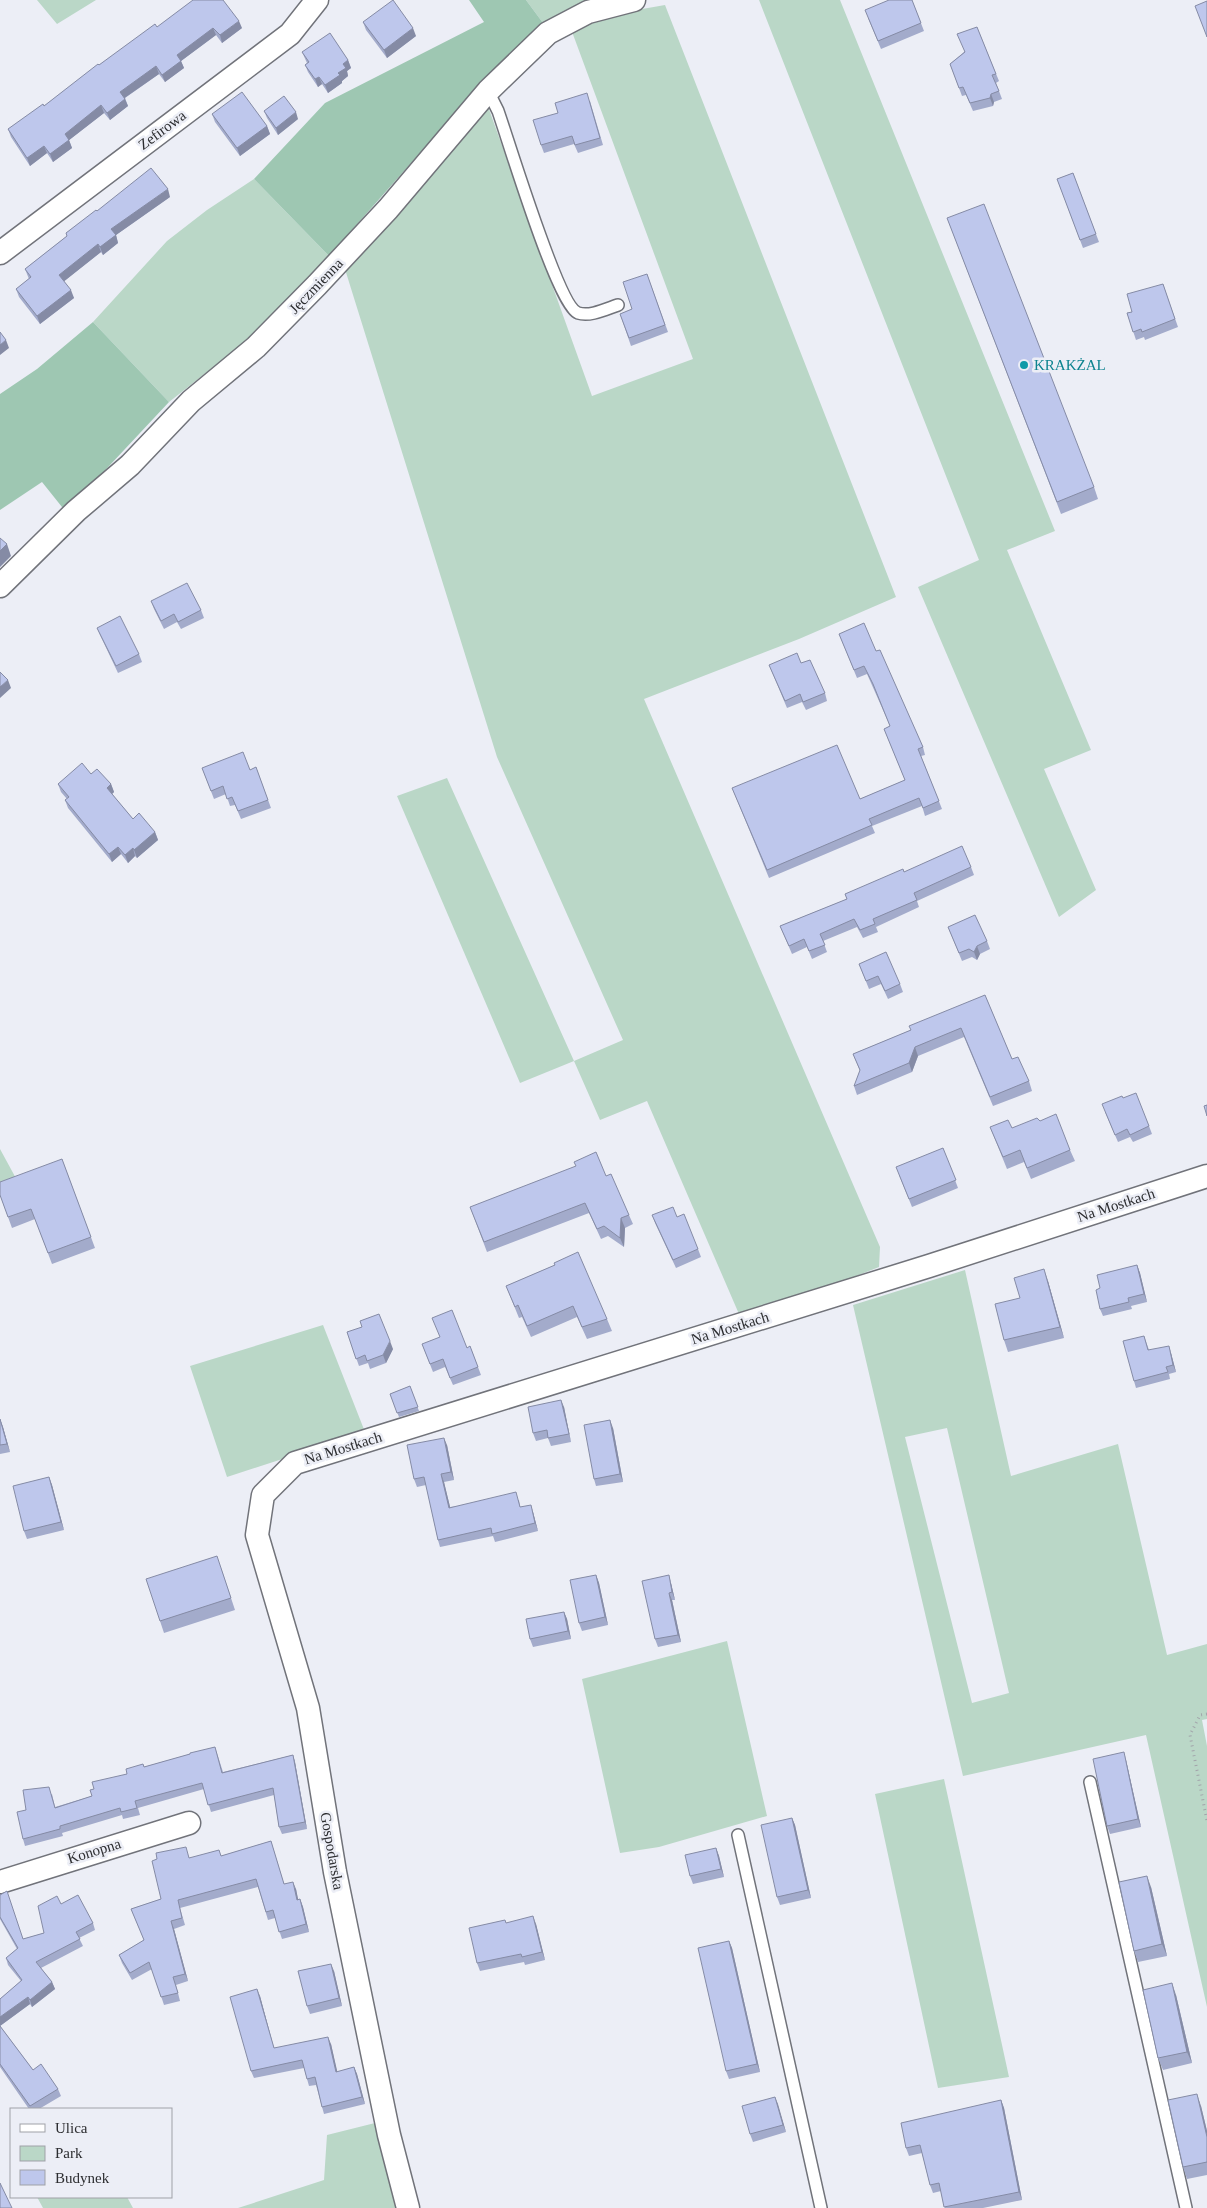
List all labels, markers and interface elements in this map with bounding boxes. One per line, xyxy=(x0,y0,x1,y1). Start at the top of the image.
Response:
street label: Zefirowa xyxy=(135,107,189,153)
street label: Jęczmienna xyxy=(286,255,346,317)
place label: KRAKŻAL xyxy=(1034,357,1106,373)
marker: KRAKŻAL xyxy=(1018,359,1030,371)
street label: Na Mostkach xyxy=(1075,1185,1157,1225)
street label: Na Mostkach xyxy=(689,1308,771,1347)
street label: Na Mostkach xyxy=(302,1428,384,1467)
street label: Gospodarska xyxy=(317,1811,347,1891)
street label: Konopna xyxy=(65,1835,123,1867)
legend xyxy=(10,2108,172,2198)
text: Ulica xyxy=(55,2120,88,2136)
text: Park xyxy=(55,2145,83,2161)
text: Budynek xyxy=(55,2170,110,2186)

